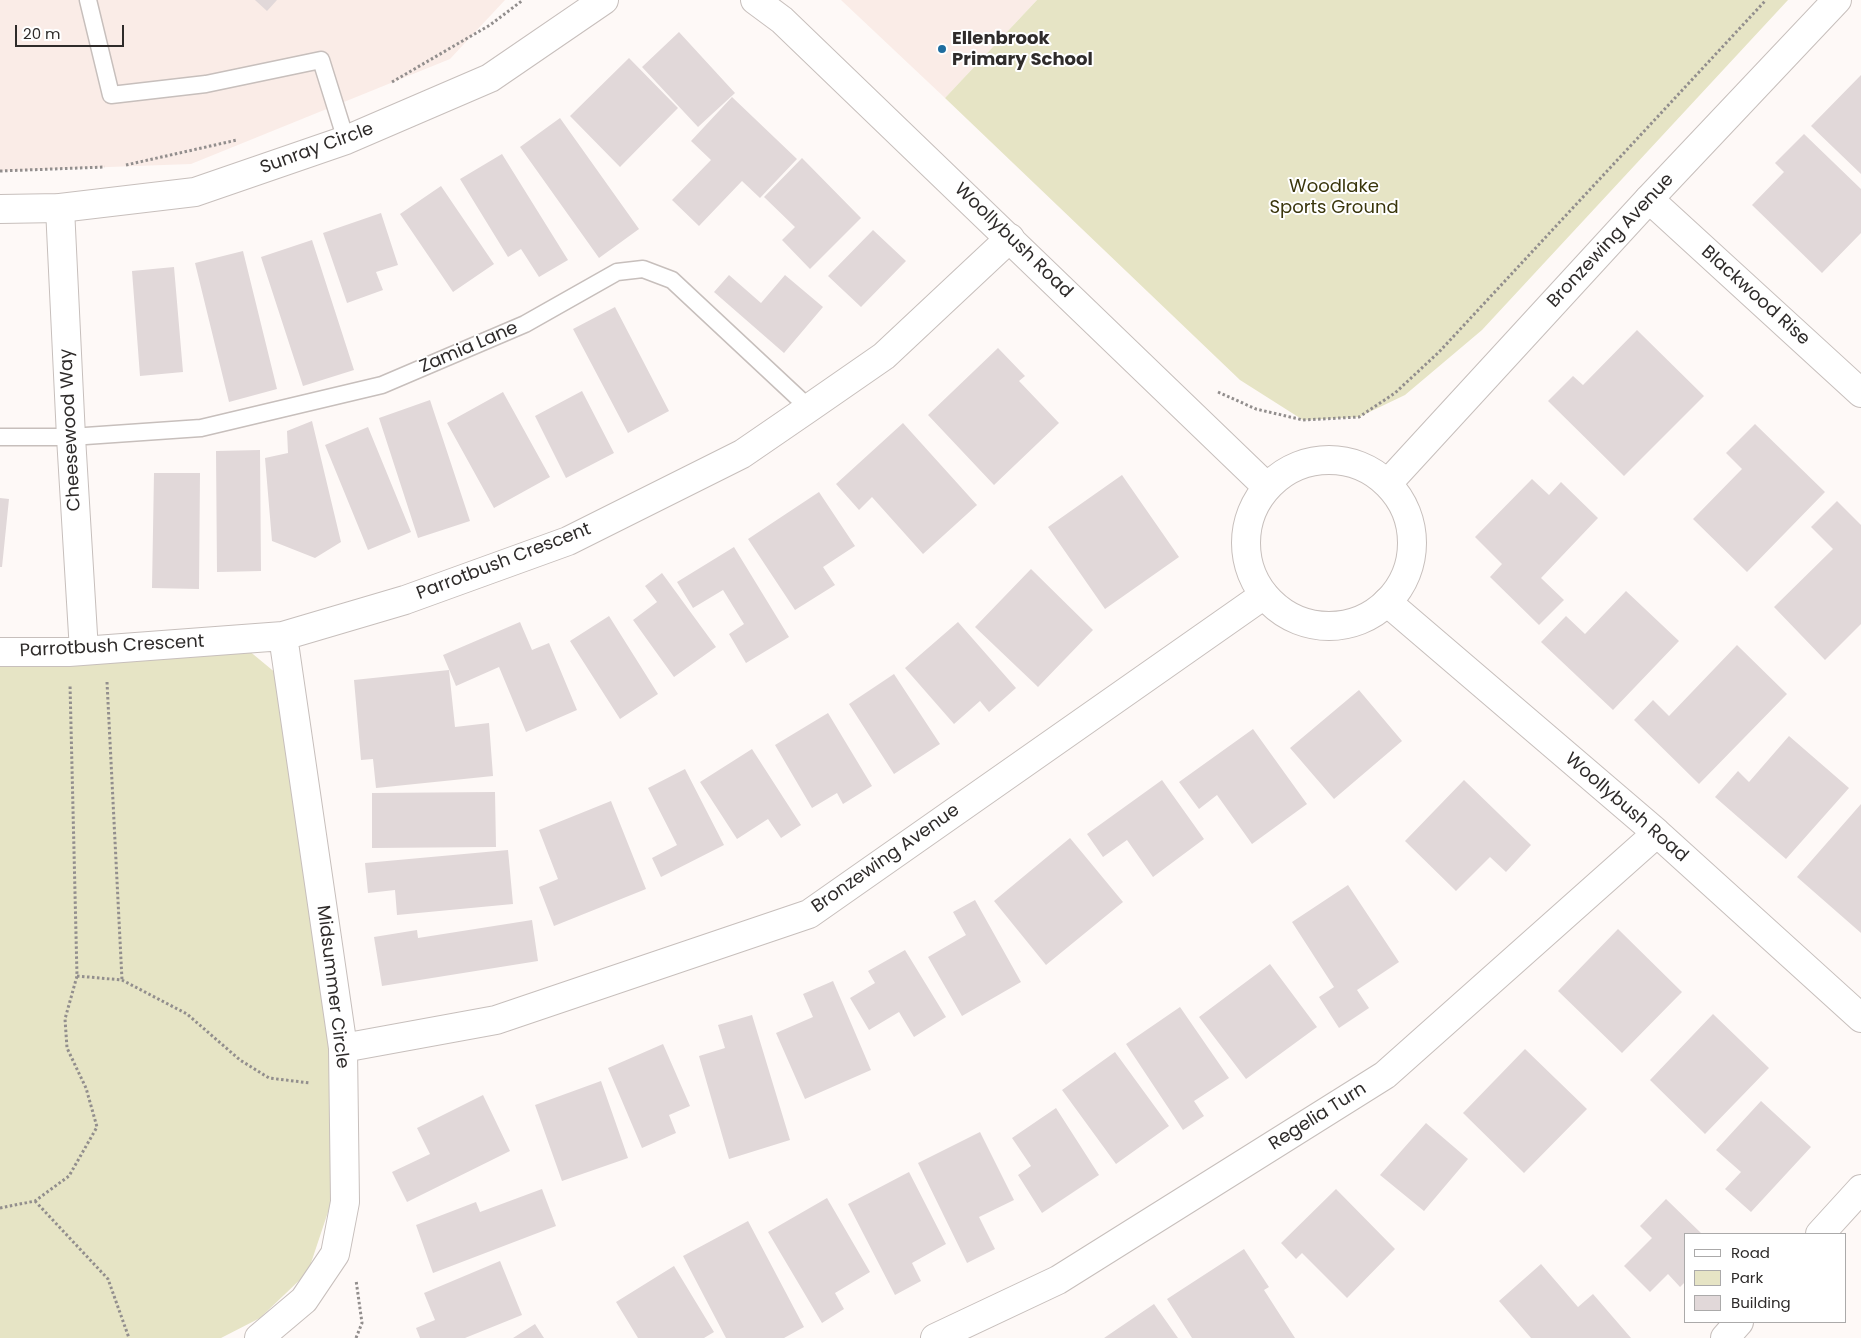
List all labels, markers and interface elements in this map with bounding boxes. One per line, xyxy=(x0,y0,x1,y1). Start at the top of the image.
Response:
scale bar xyxy=(18,15,126,47)
text: 20 m xyxy=(23,23,61,44)
place label: Ellenbrook Primary School xyxy=(952,28,1093,70)
marker: Ellenbrook Primary School xyxy=(936,43,948,55)
street label: Sunray Circle xyxy=(257,119,377,179)
street label: Bronzewing Avenue xyxy=(1543,169,1679,313)
park label: Woodlake Sports Ground xyxy=(1269,176,1399,218)
street label: Woollybush Road xyxy=(949,179,1077,303)
street label: Blackwood Rise xyxy=(1696,242,1814,350)
street label: Zamia Lane xyxy=(417,318,521,378)
street label: Cheesewood Way xyxy=(56,348,86,512)
street label: Parrotbush Crescent xyxy=(414,519,594,605)
street label: Parrotbush Crescent xyxy=(19,631,205,663)
street label: Woollybush Road xyxy=(1560,749,1692,867)
street label: Bronzewing Avenue xyxy=(808,800,964,918)
street label: Midsummer Circle xyxy=(311,904,353,1070)
street label: Regelia Turn xyxy=(1265,1078,1371,1156)
legend xyxy=(1684,1233,1846,1323)
text: Road xyxy=(1731,1242,1770,1263)
text: Park xyxy=(1731,1267,1763,1288)
text: Building xyxy=(1731,1292,1791,1313)

